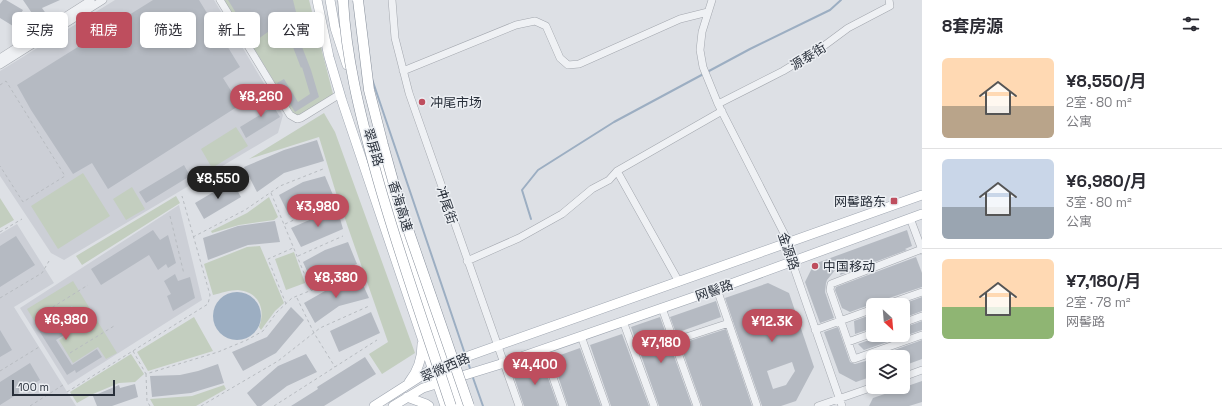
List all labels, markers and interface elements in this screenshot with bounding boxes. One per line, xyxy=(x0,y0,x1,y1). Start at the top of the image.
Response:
chip: 买房 xyxy=(12,12,68,48)
chip: 租房 xyxy=(76,12,132,48)
chip: 筛选 xyxy=(140,12,196,48)
chip: 新上 xyxy=(204,12,260,48)
chip: 公寓 xyxy=(268,12,324,48)
icon: filters xyxy=(1180,13,1202,35)
text: 8套房源 xyxy=(942,15,1003,37)
street label: 源泰街 xyxy=(787,39,829,74)
text: ¥8,550/月 xyxy=(1066,70,1147,92)
icon: home xyxy=(974,74,1022,122)
pin: ¥8,260 xyxy=(228,84,294,118)
text: ¥8,260 xyxy=(239,88,283,105)
place label: 冲尾市场 xyxy=(430,94,482,111)
text: 2室 · 80 m² xyxy=(1066,94,1132,111)
marker: 冲尾市场 xyxy=(417,97,427,107)
text: 公寓 xyxy=(1066,113,1092,130)
street label: 翠屏路 xyxy=(360,126,387,168)
pin: ¥8,550 xyxy=(185,166,251,200)
text: ¥8,550 xyxy=(196,170,240,187)
text: ¥6,980/月 xyxy=(1066,170,1147,192)
icon: home xyxy=(974,175,1022,223)
street label: 香海高速 xyxy=(385,179,416,234)
street label: 冲尾街 xyxy=(432,184,461,226)
place label: 网髻路东 xyxy=(834,193,886,210)
pin: ¥3,980 xyxy=(285,194,351,228)
text: 3室 · 80 m² xyxy=(1066,194,1132,211)
marker: 网髻路东 xyxy=(889,196,899,206)
text: ¥3,980 xyxy=(296,198,340,215)
text: 公寓 xyxy=(1066,213,1092,230)
street label: 金源路 xyxy=(774,230,803,272)
place label: 中国移动 xyxy=(823,258,875,275)
marker: 中国移动 xyxy=(810,261,820,271)
pin: ¥8,380 xyxy=(303,265,369,299)
text: ¥8,380 xyxy=(314,269,358,286)
text: ¥7,180/月 xyxy=(1066,270,1141,292)
icon: home xyxy=(974,275,1022,323)
street label: 网髻路 xyxy=(693,276,735,305)
text: 2室 · 78 m² xyxy=(1066,294,1131,311)
north arrow xyxy=(866,298,910,342)
map controls xyxy=(866,298,910,394)
pin: ¥6,980 xyxy=(33,307,99,341)
pin: ¥12.3K xyxy=(739,309,805,343)
text: ¥6,980 xyxy=(44,311,88,328)
text: ¥12.3K xyxy=(751,313,793,330)
text: 网髻路 xyxy=(1066,313,1105,330)
pin: ¥7,180 xyxy=(628,330,694,364)
text: ¥7,180 xyxy=(641,334,681,351)
street label: 翠微西路 xyxy=(418,349,472,386)
button: layers xyxy=(866,350,910,394)
pin: ¥4,400 xyxy=(502,352,568,386)
text: ¥4,400 xyxy=(512,356,558,373)
scale bar xyxy=(12,378,115,397)
text: 100 m xyxy=(18,380,49,394)

